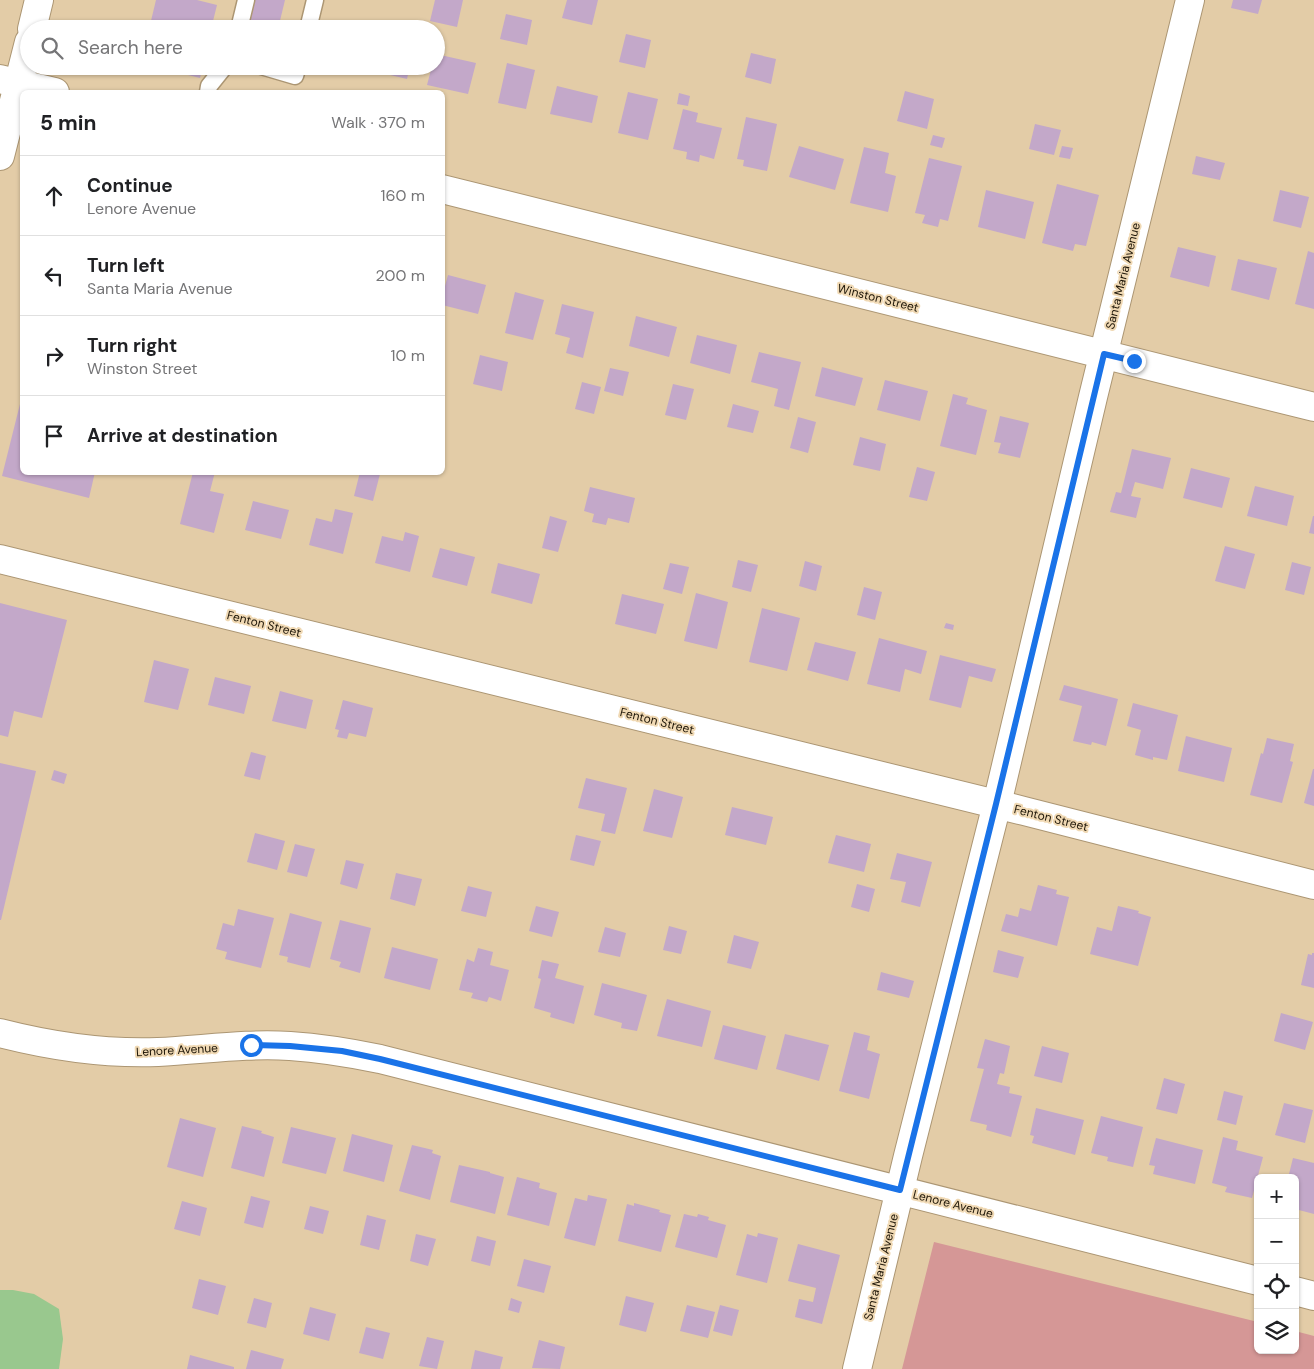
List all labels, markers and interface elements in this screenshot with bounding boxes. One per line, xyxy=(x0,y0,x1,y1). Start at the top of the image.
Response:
search box xyxy=(20,20,445,75)
icon: search xyxy=(38,34,66,62)
text: Search here xyxy=(78,35,183,60)
text: 5 min xyxy=(40,109,96,137)
text: Walk · 370 m xyxy=(331,112,425,133)
text: Continue xyxy=(87,173,173,198)
icon: ahead xyxy=(40,182,68,210)
text: 160 m xyxy=(381,185,425,206)
text: Lenore Avenue xyxy=(87,198,196,219)
street label: Santa Maria Avenue xyxy=(1102,221,1144,331)
text: Turn left xyxy=(87,253,165,278)
icon: left xyxy=(40,262,68,290)
text: 200 m xyxy=(376,265,425,286)
text: Santa Maria Avenue xyxy=(87,278,233,299)
street label: Winston Street xyxy=(836,280,920,316)
text: Turn right xyxy=(87,333,177,358)
icon: right xyxy=(40,342,68,370)
text: 10 m xyxy=(391,345,425,366)
route end xyxy=(1123,350,1146,373)
text: Winston Street xyxy=(87,358,198,379)
icon: arrive xyxy=(40,422,68,450)
text: Arrive at destination xyxy=(87,423,278,448)
street label: Fenton Street xyxy=(225,607,303,641)
street label: Fenton Street xyxy=(618,704,696,738)
street label: Fenton Street xyxy=(1012,801,1090,835)
route start xyxy=(240,1034,263,1057)
street label: Lenore Avenue xyxy=(136,1040,218,1060)
map controls xyxy=(1254,1174,1299,1354)
button: + xyxy=(1254,1174,1299,1219)
street label: Lenore Avenue xyxy=(911,1186,995,1222)
street label: Santa Maria Avenue xyxy=(860,1212,902,1322)
button: − xyxy=(1254,1219,1299,1264)
button: locate xyxy=(1254,1264,1299,1309)
button: layers xyxy=(1254,1309,1299,1354)

